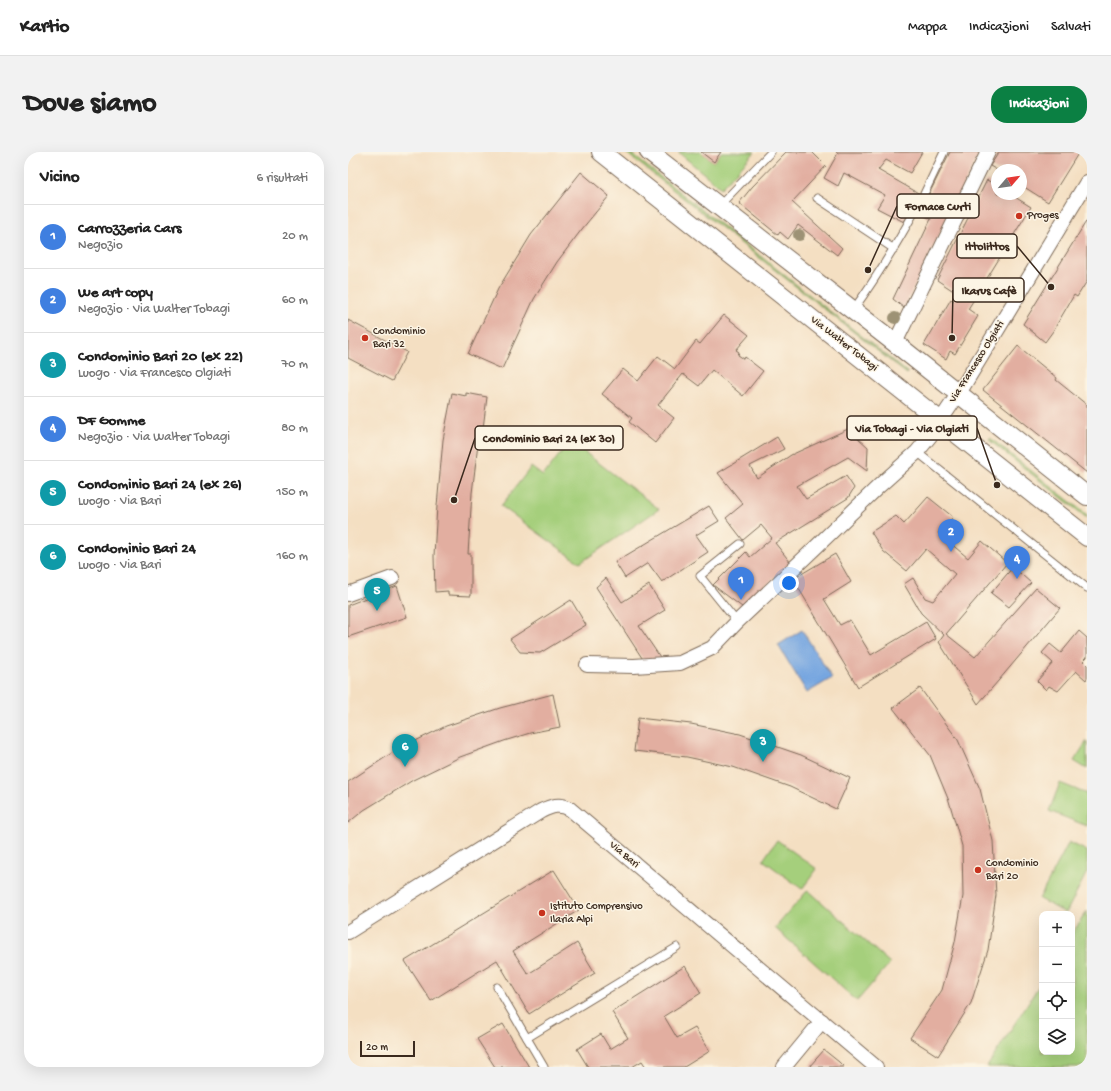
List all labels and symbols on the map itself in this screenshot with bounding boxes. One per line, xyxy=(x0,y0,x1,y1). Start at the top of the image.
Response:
north arrow xyxy=(991,164,1027,200)
callout: Fornace Curti xyxy=(897,194,979,218)
text: Fornace Curti xyxy=(904,201,971,215)
place label: Proges xyxy=(1026,210,1060,222)
marker: Proges xyxy=(1014,211,1024,221)
callout: Ittolittos xyxy=(957,234,1017,258)
text: Ittolittos xyxy=(965,241,1010,255)
callout: Ikarus Cafè xyxy=(953,278,1024,302)
text: Ikarus Cafè xyxy=(961,285,1017,299)
street label: Via Walter Tobagi xyxy=(807,313,880,374)
street label: Via Francesco Olgiati xyxy=(946,319,1007,406)
place label: Condominio Bari 32 xyxy=(372,326,426,351)
marker: Condominio Bari 32 xyxy=(360,333,370,343)
callout: Via Tobagi - Via Olgiati xyxy=(847,416,977,440)
text: Via Tobagi - Via Olgiati xyxy=(854,423,969,437)
callout: Condominio Bari 24 (ex 30) xyxy=(475,426,623,450)
text: Condominio Bari 24 (ex 30) xyxy=(482,433,615,447)
pin: 2 xyxy=(938,519,964,552)
pin: 4 xyxy=(1004,546,1030,579)
pin: 1 xyxy=(728,567,754,600)
your location xyxy=(779,573,799,593)
pin: 5 xyxy=(364,578,390,611)
pin: 3 xyxy=(750,729,776,762)
pin: 6 xyxy=(392,734,418,767)
street label: Via Bari xyxy=(606,838,641,871)
place label: Condominio Bari 20 xyxy=(985,858,1039,883)
marker: Condominio Bari 20 xyxy=(973,865,983,875)
place label: Istituto Comprensivo Ilaria Alpi xyxy=(550,901,643,926)
marker: Istituto Comprensivo Ilaria Alpi xyxy=(537,908,547,918)
scale bar xyxy=(360,1039,415,1058)

